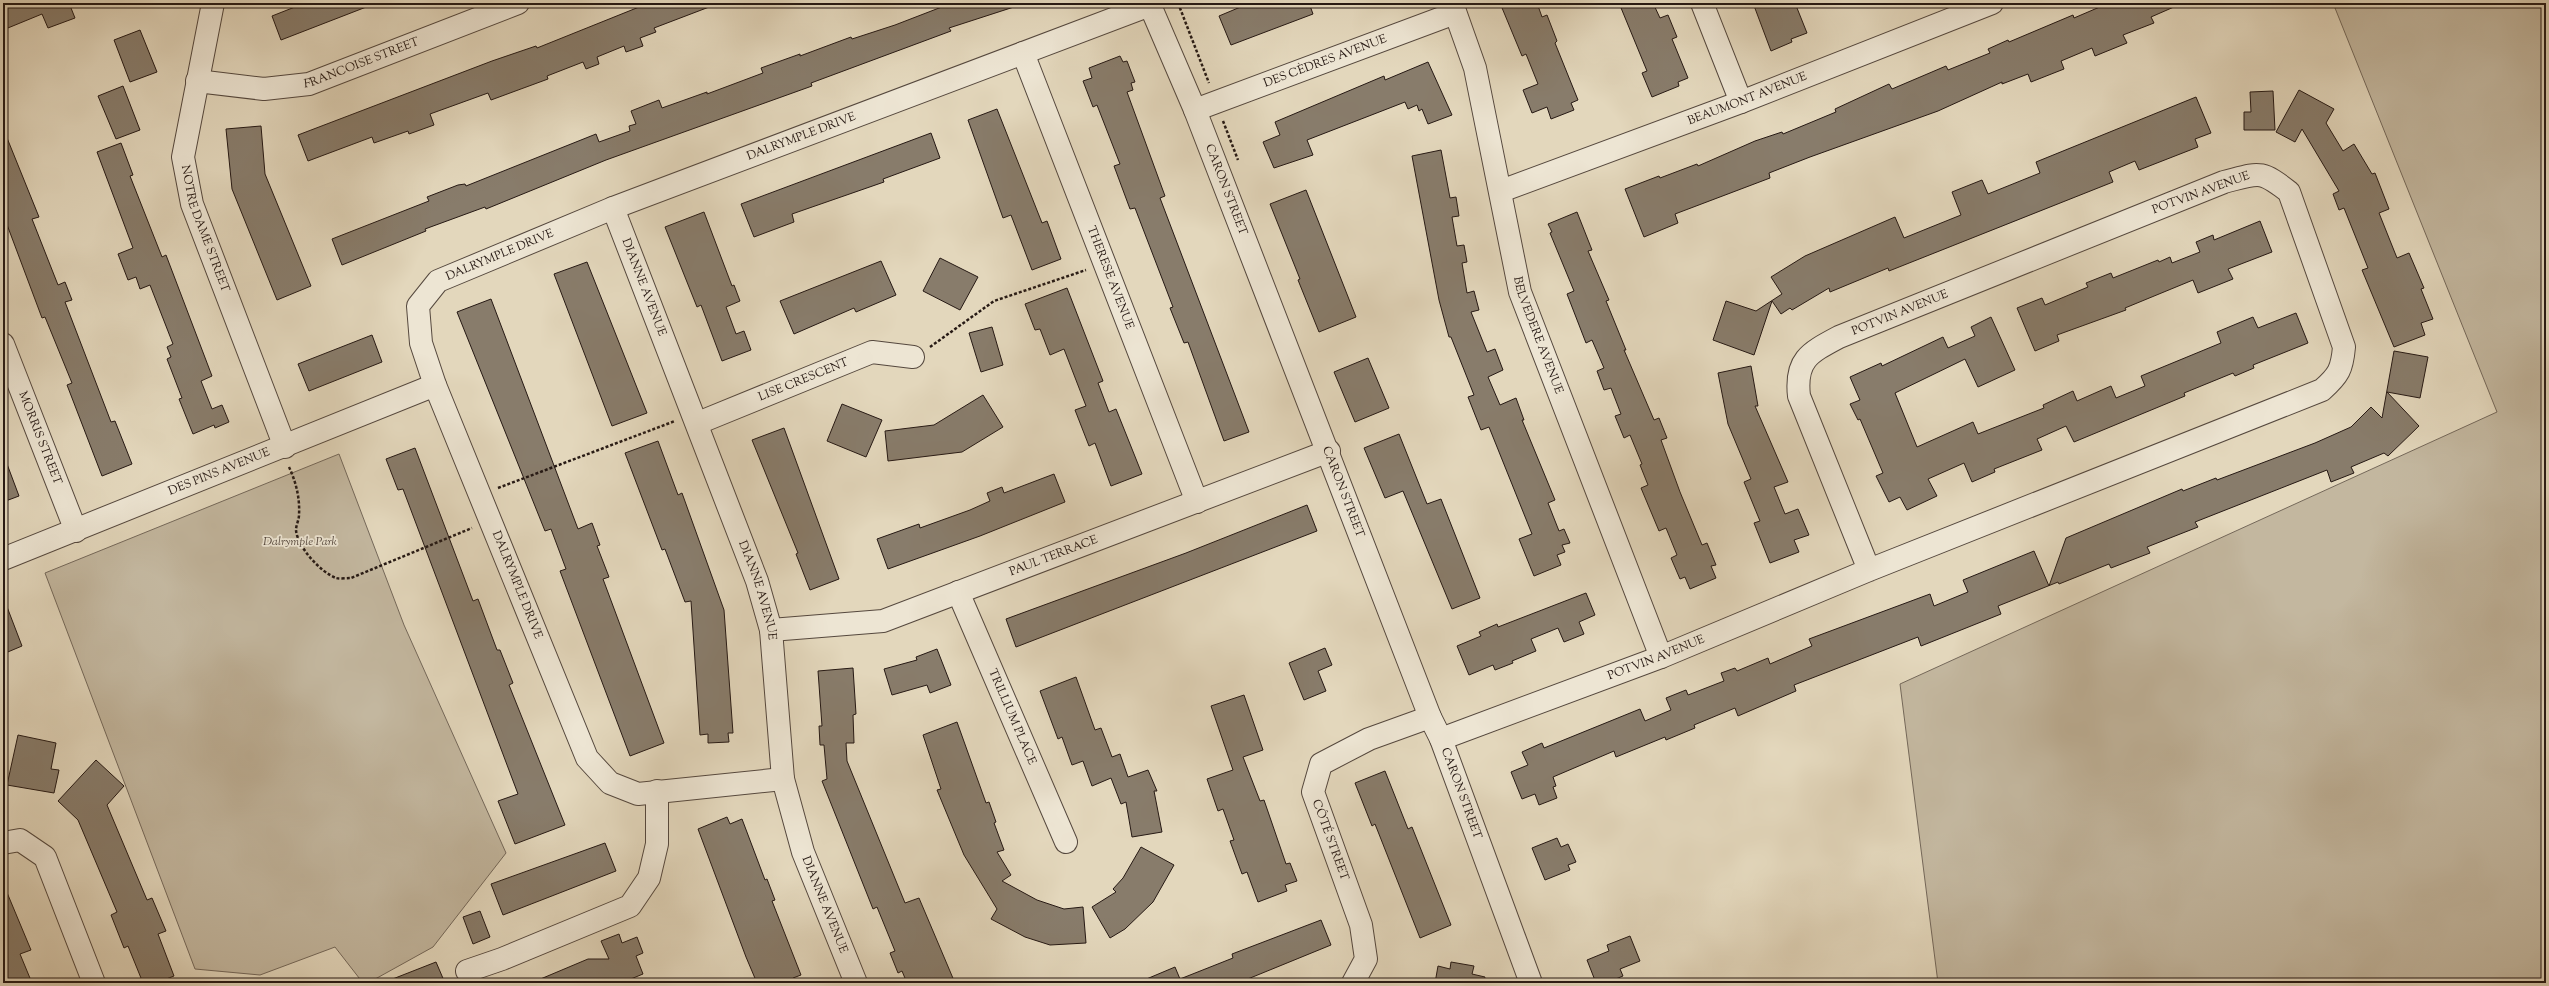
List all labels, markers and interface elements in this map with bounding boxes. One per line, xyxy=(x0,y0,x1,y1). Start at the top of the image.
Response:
street label: DES CÈDRES AVENUE xyxy=(1261,30,1390,93)
street label: FRANCOISE STREET xyxy=(303,33,422,94)
street label: BEAUMONT AVENUE xyxy=(1685,68,1810,130)
street label: DALRYMPLE DRIVE xyxy=(744,108,859,166)
street label: CARON STREET xyxy=(1200,141,1252,239)
street label: NOTRE DAME STREET xyxy=(176,164,234,295)
street label: POTVIN AVENUE xyxy=(2150,167,2253,219)
street label: THERESE AVENUE xyxy=(1082,223,1139,333)
street label: DALRYMPLE DRIVE xyxy=(443,224,557,286)
street label: DIANNE AVENUE xyxy=(617,236,671,340)
street label: BELVEDERE AVENUE xyxy=(1508,275,1568,397)
street label: POTVIN AVENUE xyxy=(1849,285,1952,341)
street label: LISE CRESCENT xyxy=(756,353,852,406)
street label: MORRIS STREET xyxy=(13,389,66,488)
street label: DES PINS AVENUE xyxy=(166,443,273,500)
street label: CARON STREET xyxy=(1317,444,1369,541)
street label: DALRYMPLE DRIVE xyxy=(487,528,547,643)
street label: PAUL TERRACE xyxy=(1007,531,1101,581)
park label: Dalrymple Park xyxy=(263,533,337,551)
street label: DIANNE AVENUE xyxy=(733,538,781,642)
street label: POTVIN AVENUE xyxy=(1605,630,1708,685)
street label: TRILLIUM PLACE xyxy=(983,666,1041,768)
street label: CARON STREET xyxy=(1436,745,1486,842)
street label: CÔTÉ STREET xyxy=(1307,797,1353,884)
street label: DIANNE AVENUE xyxy=(797,853,852,957)

